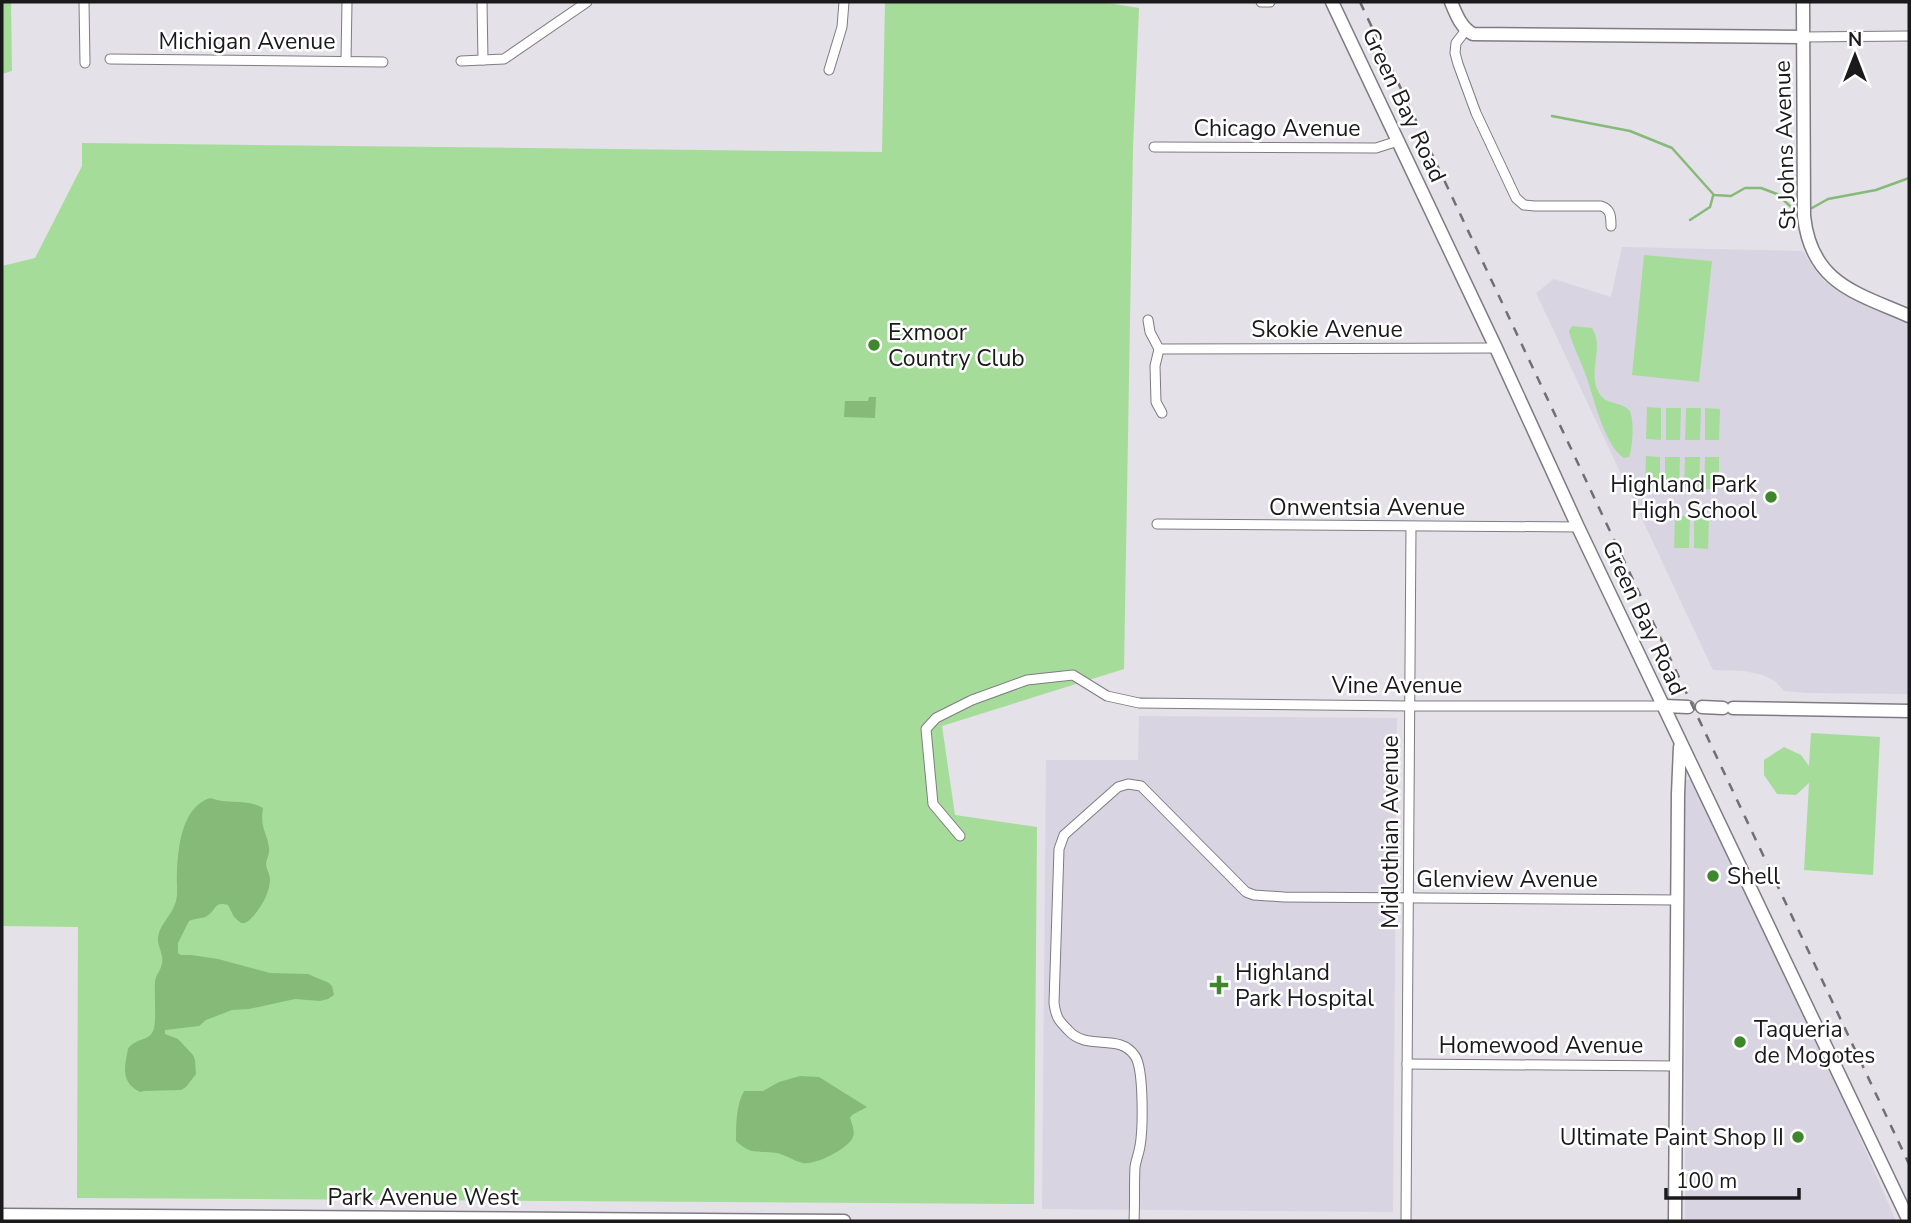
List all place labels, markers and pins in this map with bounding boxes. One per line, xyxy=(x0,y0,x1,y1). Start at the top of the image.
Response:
place label: Exmoor Country Club xyxy=(888,317,1025,374)
marker: Exmoor Country Club xyxy=(866,337,882,353)
place label: Highland Park High School xyxy=(1610,469,1757,526)
marker: Highland Park High School xyxy=(1763,489,1779,505)
place label: Shell xyxy=(1727,861,1780,892)
marker: Shell xyxy=(1705,868,1721,884)
place label: Highland Park Hospital xyxy=(1235,957,1374,1014)
marker: Highland Park Hospital xyxy=(1209,975,1229,995)
place label: Taqueria de Mogotes xyxy=(1754,1014,1875,1071)
marker: Taqueria de Mogotes xyxy=(1732,1034,1748,1050)
place label: Ultimate Paint Shop II xyxy=(1560,1122,1784,1153)
marker: Ultimate Paint Shop II xyxy=(1790,1129,1806,1145)

